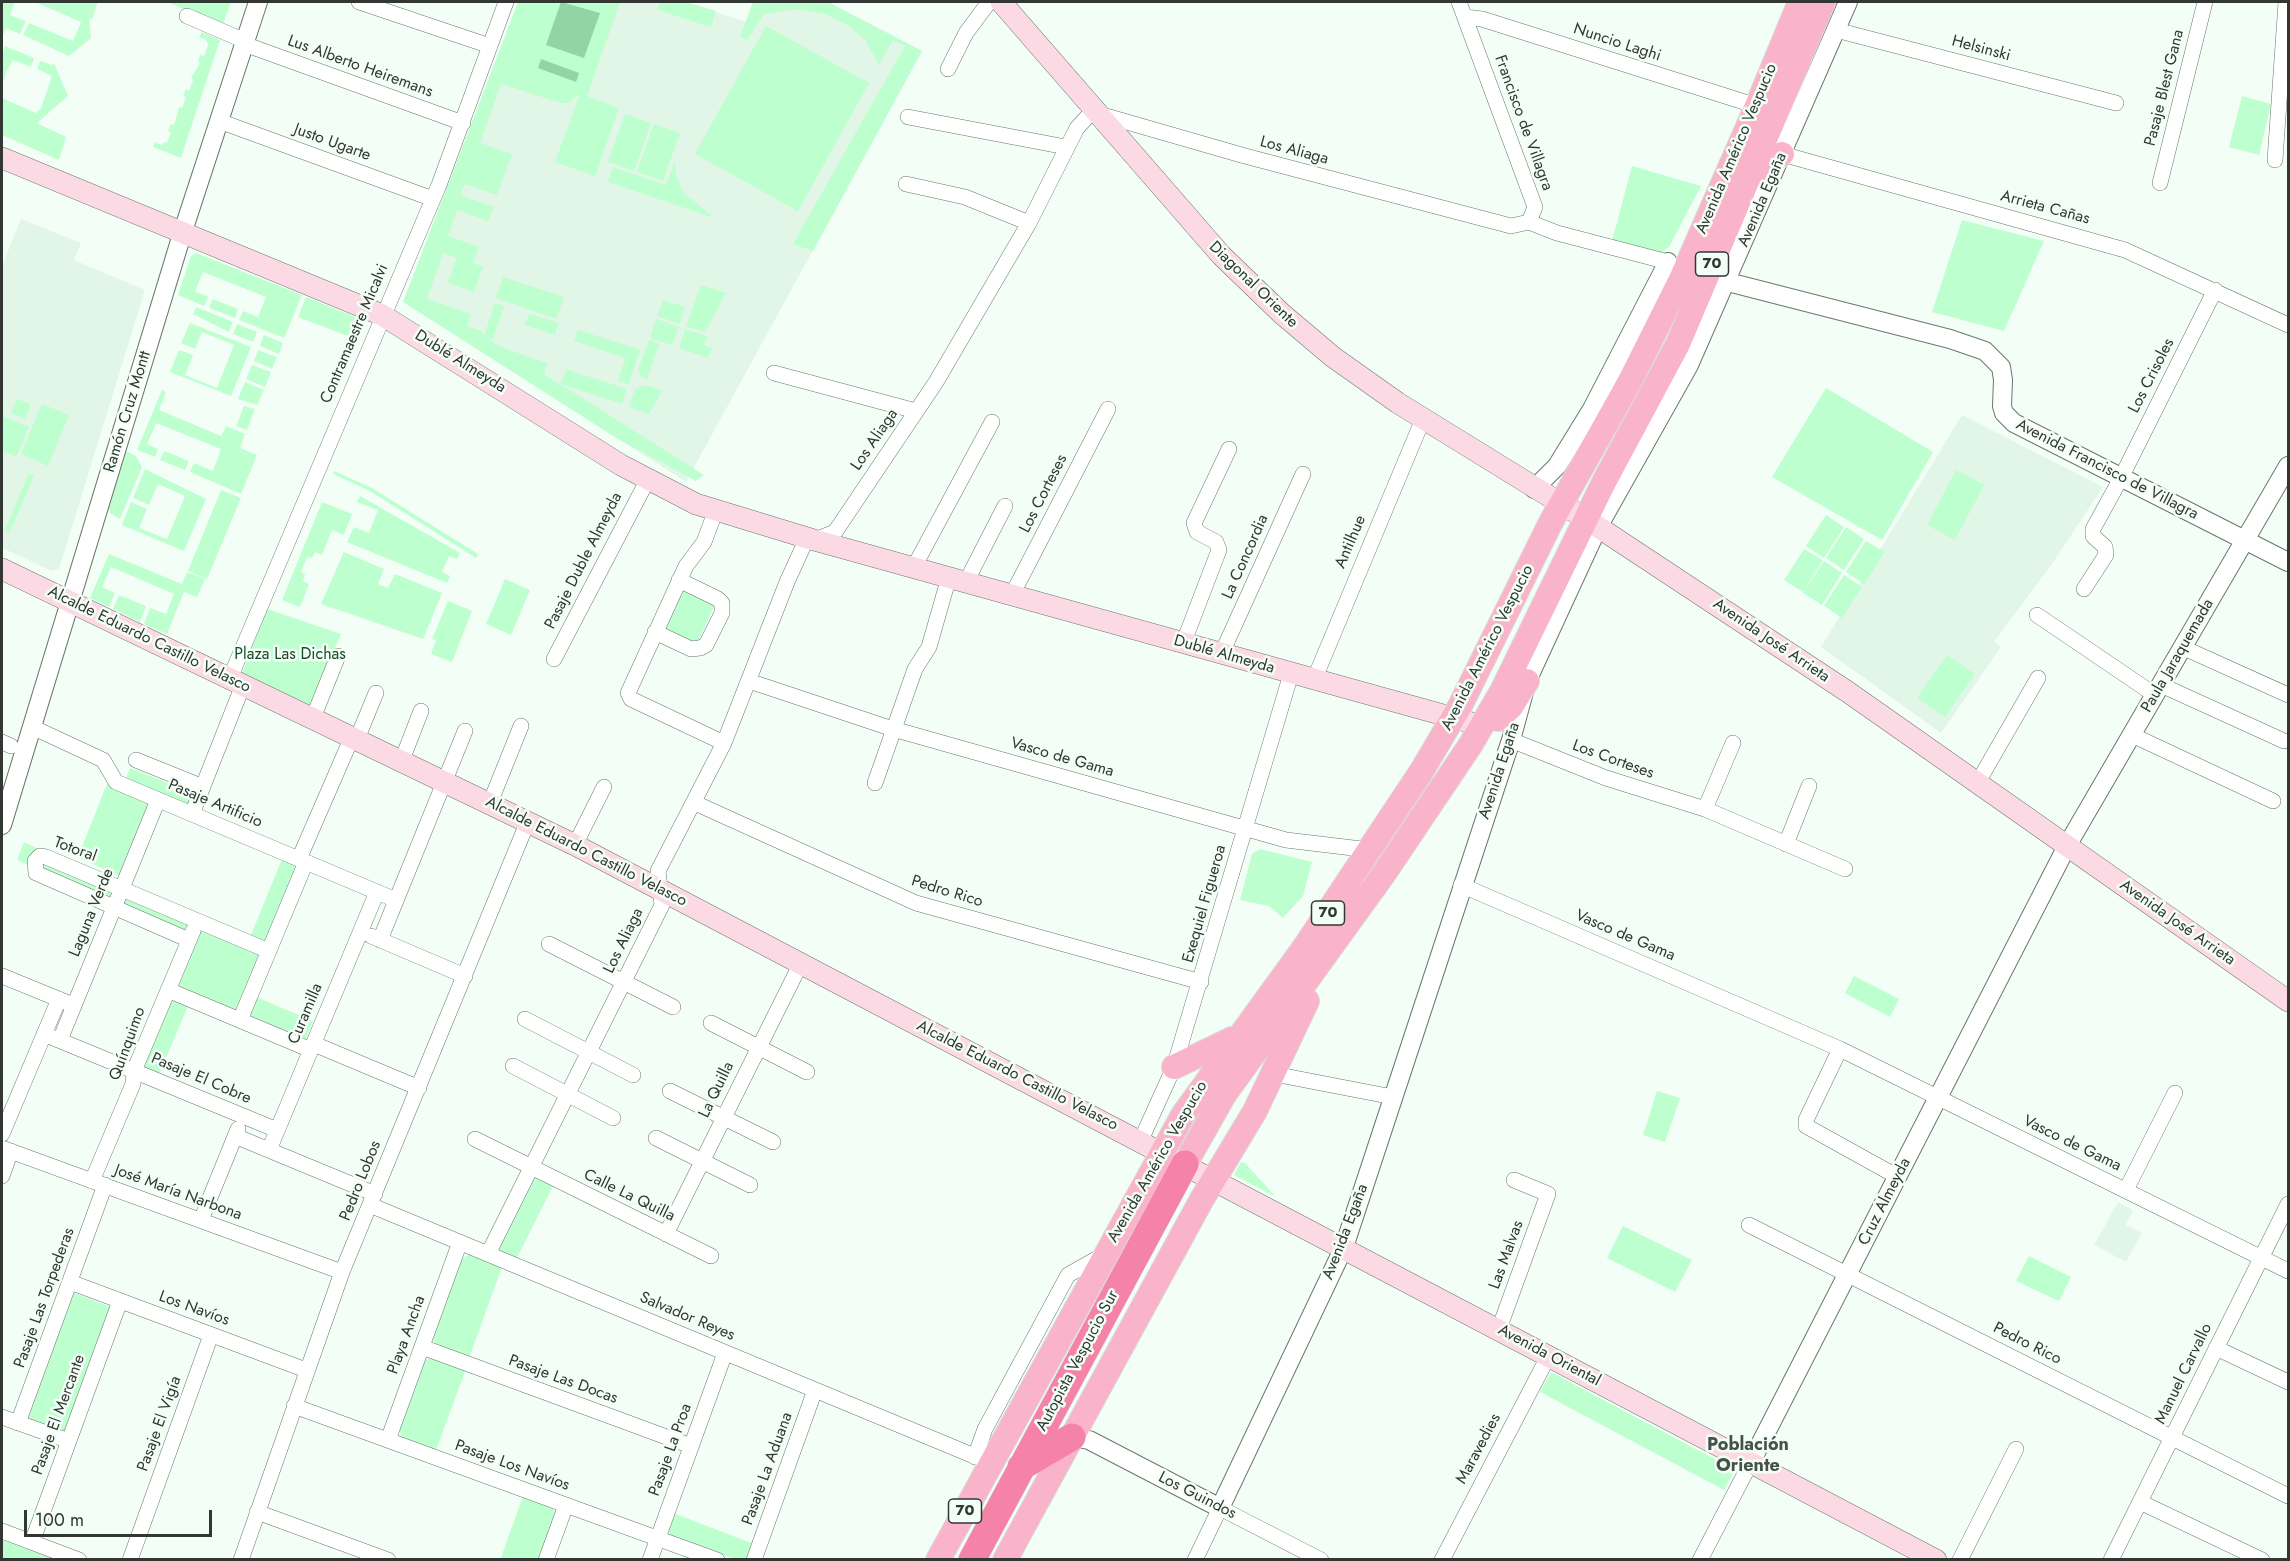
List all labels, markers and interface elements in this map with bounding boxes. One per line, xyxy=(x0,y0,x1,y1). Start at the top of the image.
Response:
street label: Nuncio Laghi xyxy=(1571,20,1663,66)
street label: Pasaje Blest Gana xyxy=(2141,28,2189,148)
street label: Lus Alberto Heiremans xyxy=(285,32,435,102)
street label: Helsinski xyxy=(1950,32,2012,66)
street label: Francisco de Villagra xyxy=(1490,53,1556,193)
street label: Avenida Américo Vespucio xyxy=(1692,61,1782,237)
street label: Justo Ugarte xyxy=(291,120,373,166)
street label: Los Aliaga xyxy=(1258,133,1330,169)
street label: Avenida Egaña xyxy=(1734,150,1792,250)
street label: Arrieta Cañas xyxy=(1998,187,2092,229)
street label: Diagonal Oriente xyxy=(1205,238,1301,332)
road number: 70 xyxy=(1696,252,1728,276)
street label: Contramaestre Micalvi xyxy=(317,261,393,407)
street label: Dublé Almeyda xyxy=(411,326,509,398)
street label: Los Crisoles xyxy=(2125,335,2179,417)
street label: Ramón Cruz Montt xyxy=(100,349,156,475)
street label: Los Aliaga xyxy=(847,406,903,474)
street label: Avenida Francisco de Villagra xyxy=(2013,416,2201,524)
street label: Los Corteses xyxy=(1016,452,1072,536)
street label: Pasaje Duble Almeyda xyxy=(541,489,627,633)
street label: La Concordia xyxy=(1219,512,1273,602)
street label: Antilhue xyxy=(1331,513,1371,571)
street label: Avenida Américo Vespucio xyxy=(1438,562,1538,734)
street label: Alcalde Eduardo Castillo Velasco xyxy=(44,582,254,698)
street label: Avenida José Arrieta xyxy=(1709,595,1833,687)
street label: Paula Jaraquemada xyxy=(2138,596,2218,716)
street label: Dublé Almeyda xyxy=(1172,631,1276,679)
park label: Plaza Las Dichas xyxy=(234,645,346,665)
street label: Avenida Egaña xyxy=(1475,720,1525,822)
street label: Vasco de Gama xyxy=(1008,734,1116,782)
street label: Los Corteses xyxy=(1570,736,1656,784)
street label: Pasaje Artificio xyxy=(165,776,265,832)
street label: Alcalde Eduardo Castillo Velasco xyxy=(482,793,690,911)
street label: Totoral xyxy=(51,833,99,867)
street label: Exequiel Figueroa xyxy=(1179,843,1231,965)
street label: Laguna Verde xyxy=(66,866,118,960)
street label: Pedro Rico xyxy=(909,872,985,912)
street label: Avenida José Arrieta xyxy=(2116,876,2238,970)
road number: 70 xyxy=(1312,901,1344,925)
street label: Los Aliaga xyxy=(600,905,648,977)
street label: Vasco de Gama xyxy=(1572,906,1678,966)
street label: Curamilla xyxy=(285,981,327,1047)
street label: Quínquimo xyxy=(106,1005,150,1083)
street label: Alcalde Eduardo Castillo Velasco xyxy=(913,1017,1121,1135)
street label: Pasaje El Cobre xyxy=(148,1049,254,1109)
street label: La Quilla xyxy=(695,1059,739,1121)
street label: Avenida Américo Vespucio xyxy=(1104,1078,1212,1246)
street label: Vasco de Gama xyxy=(2020,1112,2124,1176)
street label: Pedro Lobos xyxy=(336,1138,386,1224)
street label: Cruz Almeyda xyxy=(1855,1155,1915,1249)
street label: José María Narbona xyxy=(112,1161,244,1225)
street label: Calle La Quilla xyxy=(580,1166,678,1226)
street label: Avenida Egaña xyxy=(1319,1182,1373,1282)
street label: Las Malvas xyxy=(1486,1218,1528,1292)
street label: Pasaje Las Torpederas xyxy=(11,1225,79,1371)
street label: Los Navíos xyxy=(156,1287,232,1331)
street label: Autopista Vespucio Sur xyxy=(1033,1287,1123,1435)
street label: Salvador Reyes xyxy=(637,1288,737,1346)
street label: Playa Ancha xyxy=(384,1293,430,1377)
street label: Pedro Rico xyxy=(1990,1319,2064,1369)
street label: Avenida Oriental xyxy=(1495,1321,1603,1391)
street label: Manuel Carvallo xyxy=(2151,1321,2217,1427)
street label: Pasaje Las Docas xyxy=(506,1351,620,1409)
street label: Pasaje El Mercante xyxy=(28,1352,90,1478)
street label: Pasaje El Vigía xyxy=(134,1374,186,1474)
street label: Pasaje La Proa xyxy=(645,1401,697,1499)
street label: Pasaje La Aduana xyxy=(739,1410,797,1528)
street label: Maravedies xyxy=(1453,1411,1505,1487)
district label: Población Oriente xyxy=(1707,1435,1789,1478)
street label: Pasaje Los Navíos xyxy=(452,1436,572,1496)
street label: Los Guindos xyxy=(1155,1468,1239,1524)
scale bar xyxy=(27,1498,214,1536)
road number: 70 xyxy=(948,1499,982,1523)
text: 100 m xyxy=(35,1507,84,1533)

